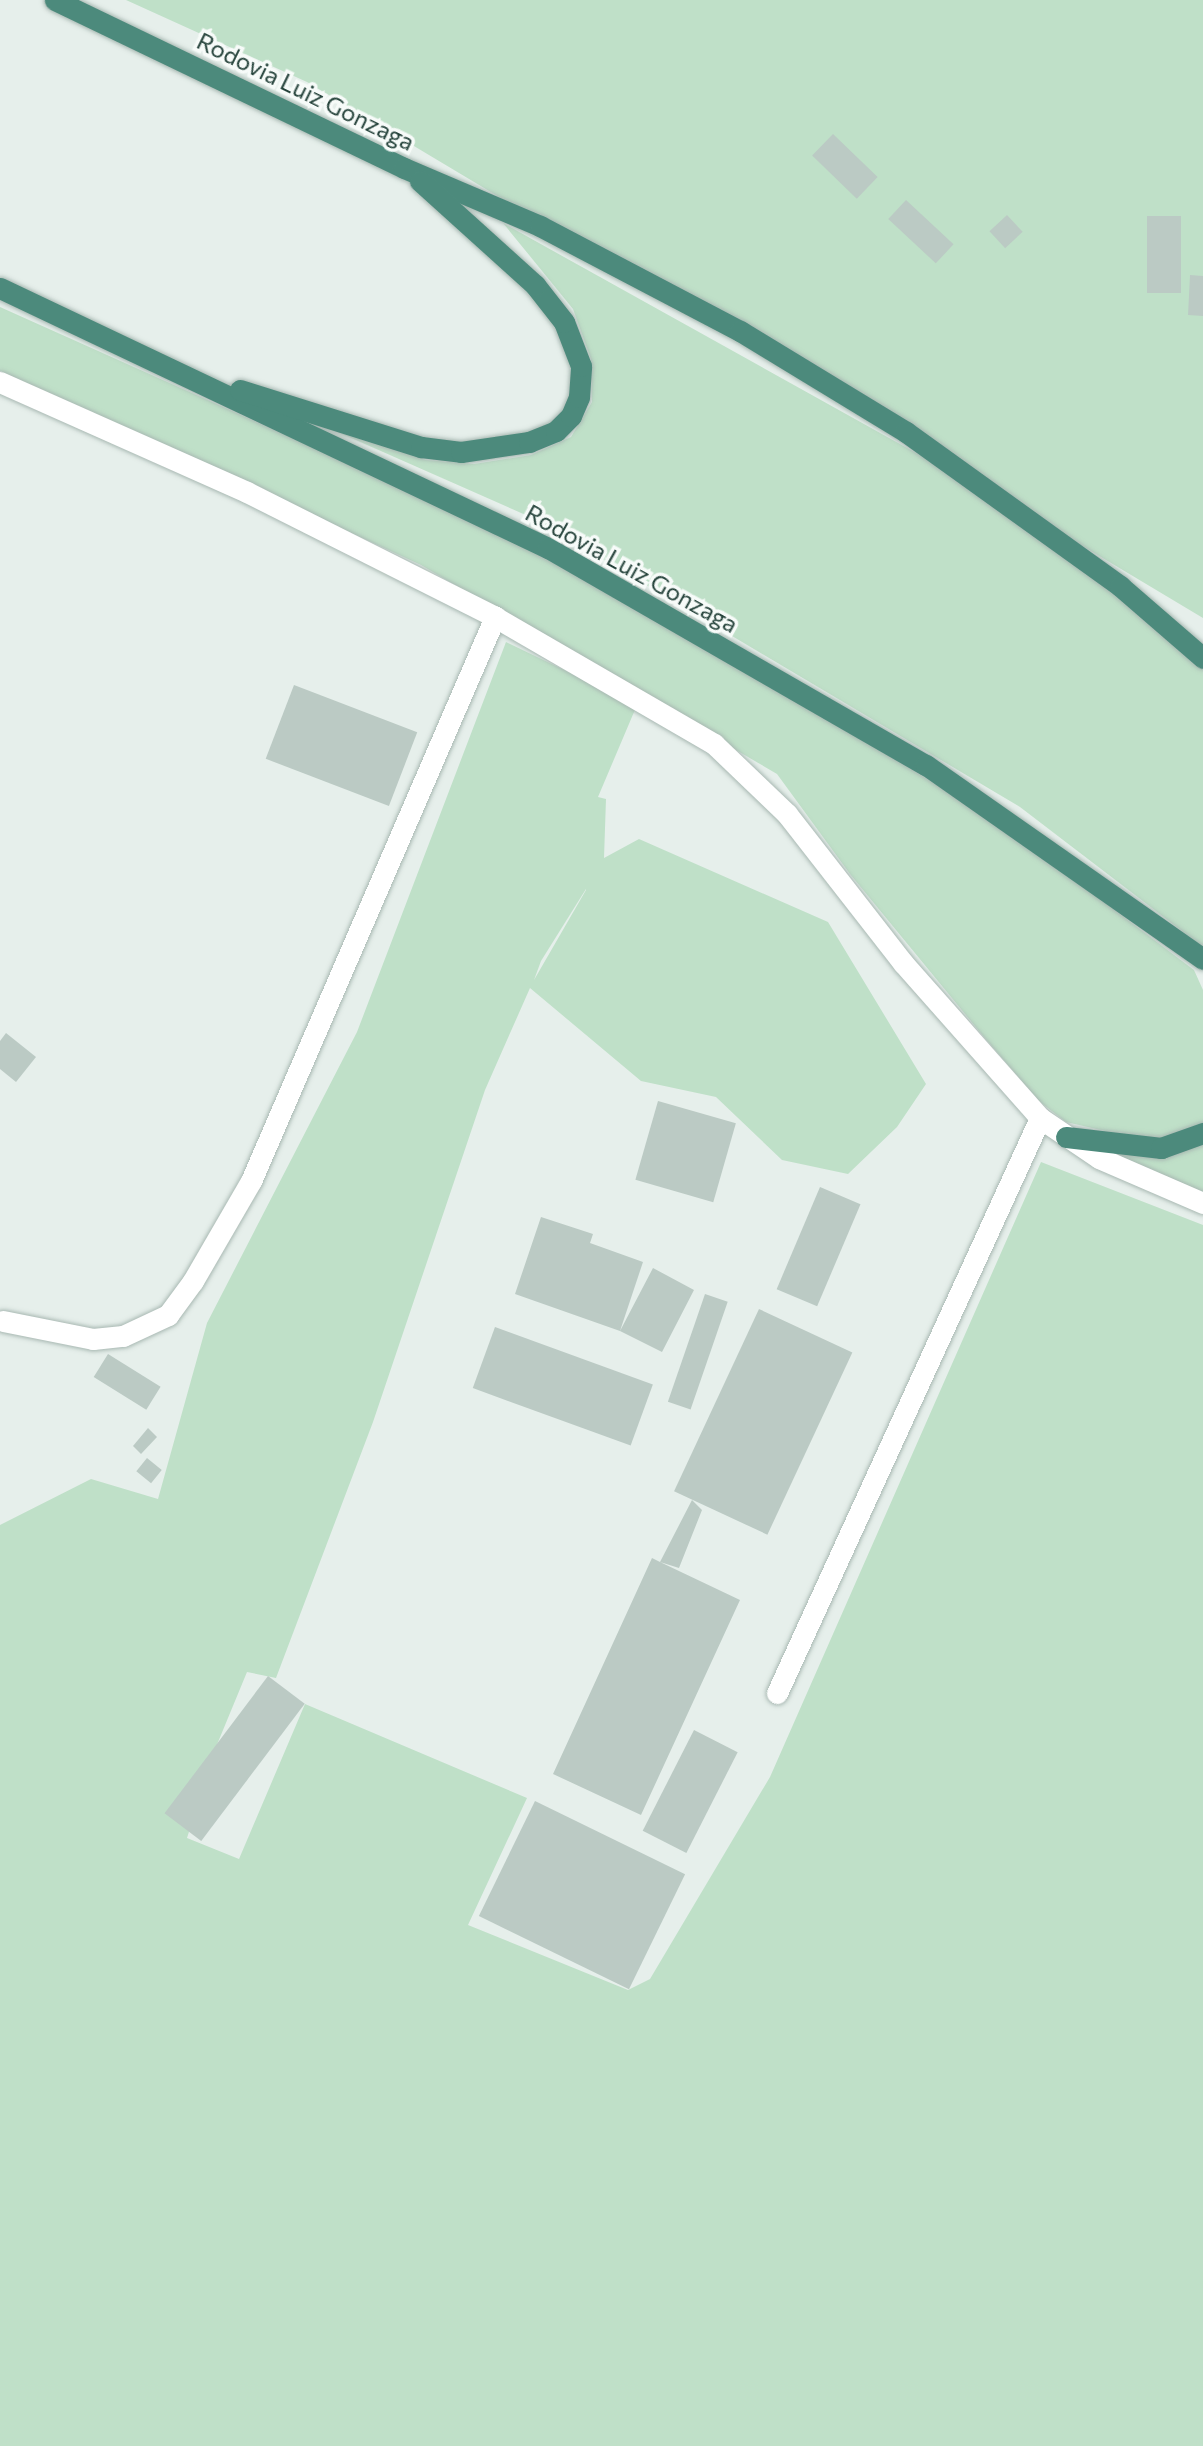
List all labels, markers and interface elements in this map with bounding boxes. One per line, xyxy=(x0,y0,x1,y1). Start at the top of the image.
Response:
street label: Rodovia Luiz Gonzaga xyxy=(193,26,419,156)
street label: Rodovia Luiz Gonzaga xyxy=(521,498,743,638)

